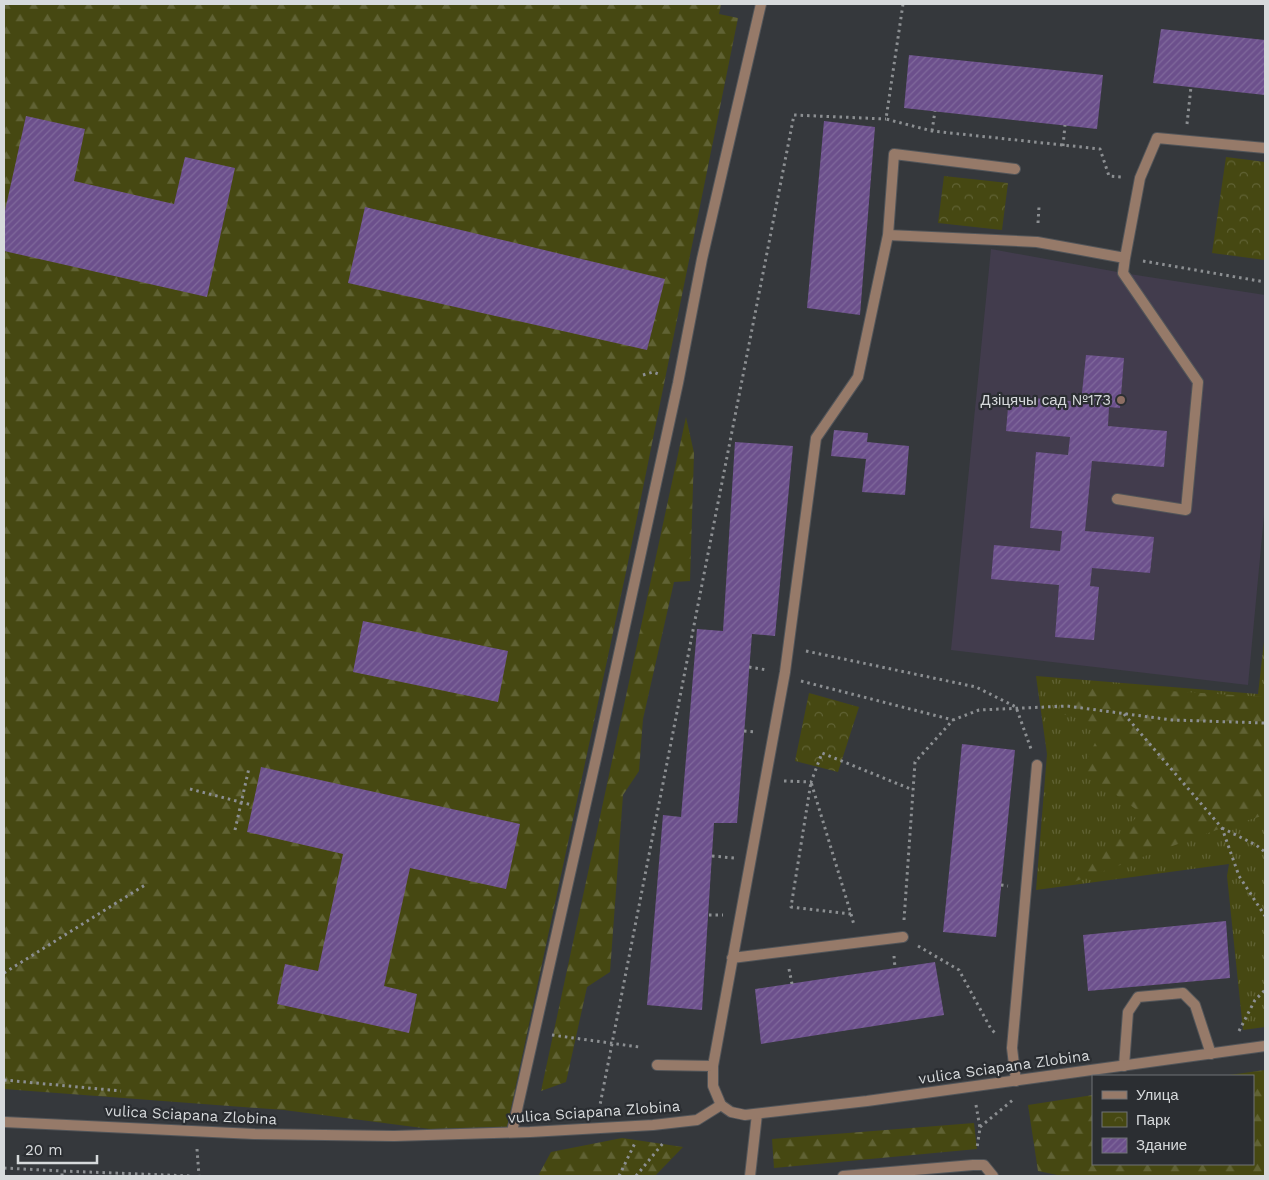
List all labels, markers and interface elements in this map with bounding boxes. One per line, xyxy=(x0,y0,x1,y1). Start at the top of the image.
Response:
place label: Дзіцячы сад №173 xyxy=(981,391,1111,409)
marker: Дзіцячы сад №173 xyxy=(1115,394,1127,406)
street label: vulica Sciapana Zlobina xyxy=(917,1046,1091,1088)
legend xyxy=(1092,1075,1254,1165)
text: Улица xyxy=(1136,1086,1179,1104)
street label: vulica Sciapana Zlobina xyxy=(507,1097,681,1127)
street label: vulica Sciapana Zlobina xyxy=(104,1101,278,1129)
text: Парк xyxy=(1136,1111,1170,1129)
scale bar xyxy=(18,1132,96,1164)
text: Здание xyxy=(1136,1136,1187,1154)
text: 20 m xyxy=(25,1141,63,1159)

